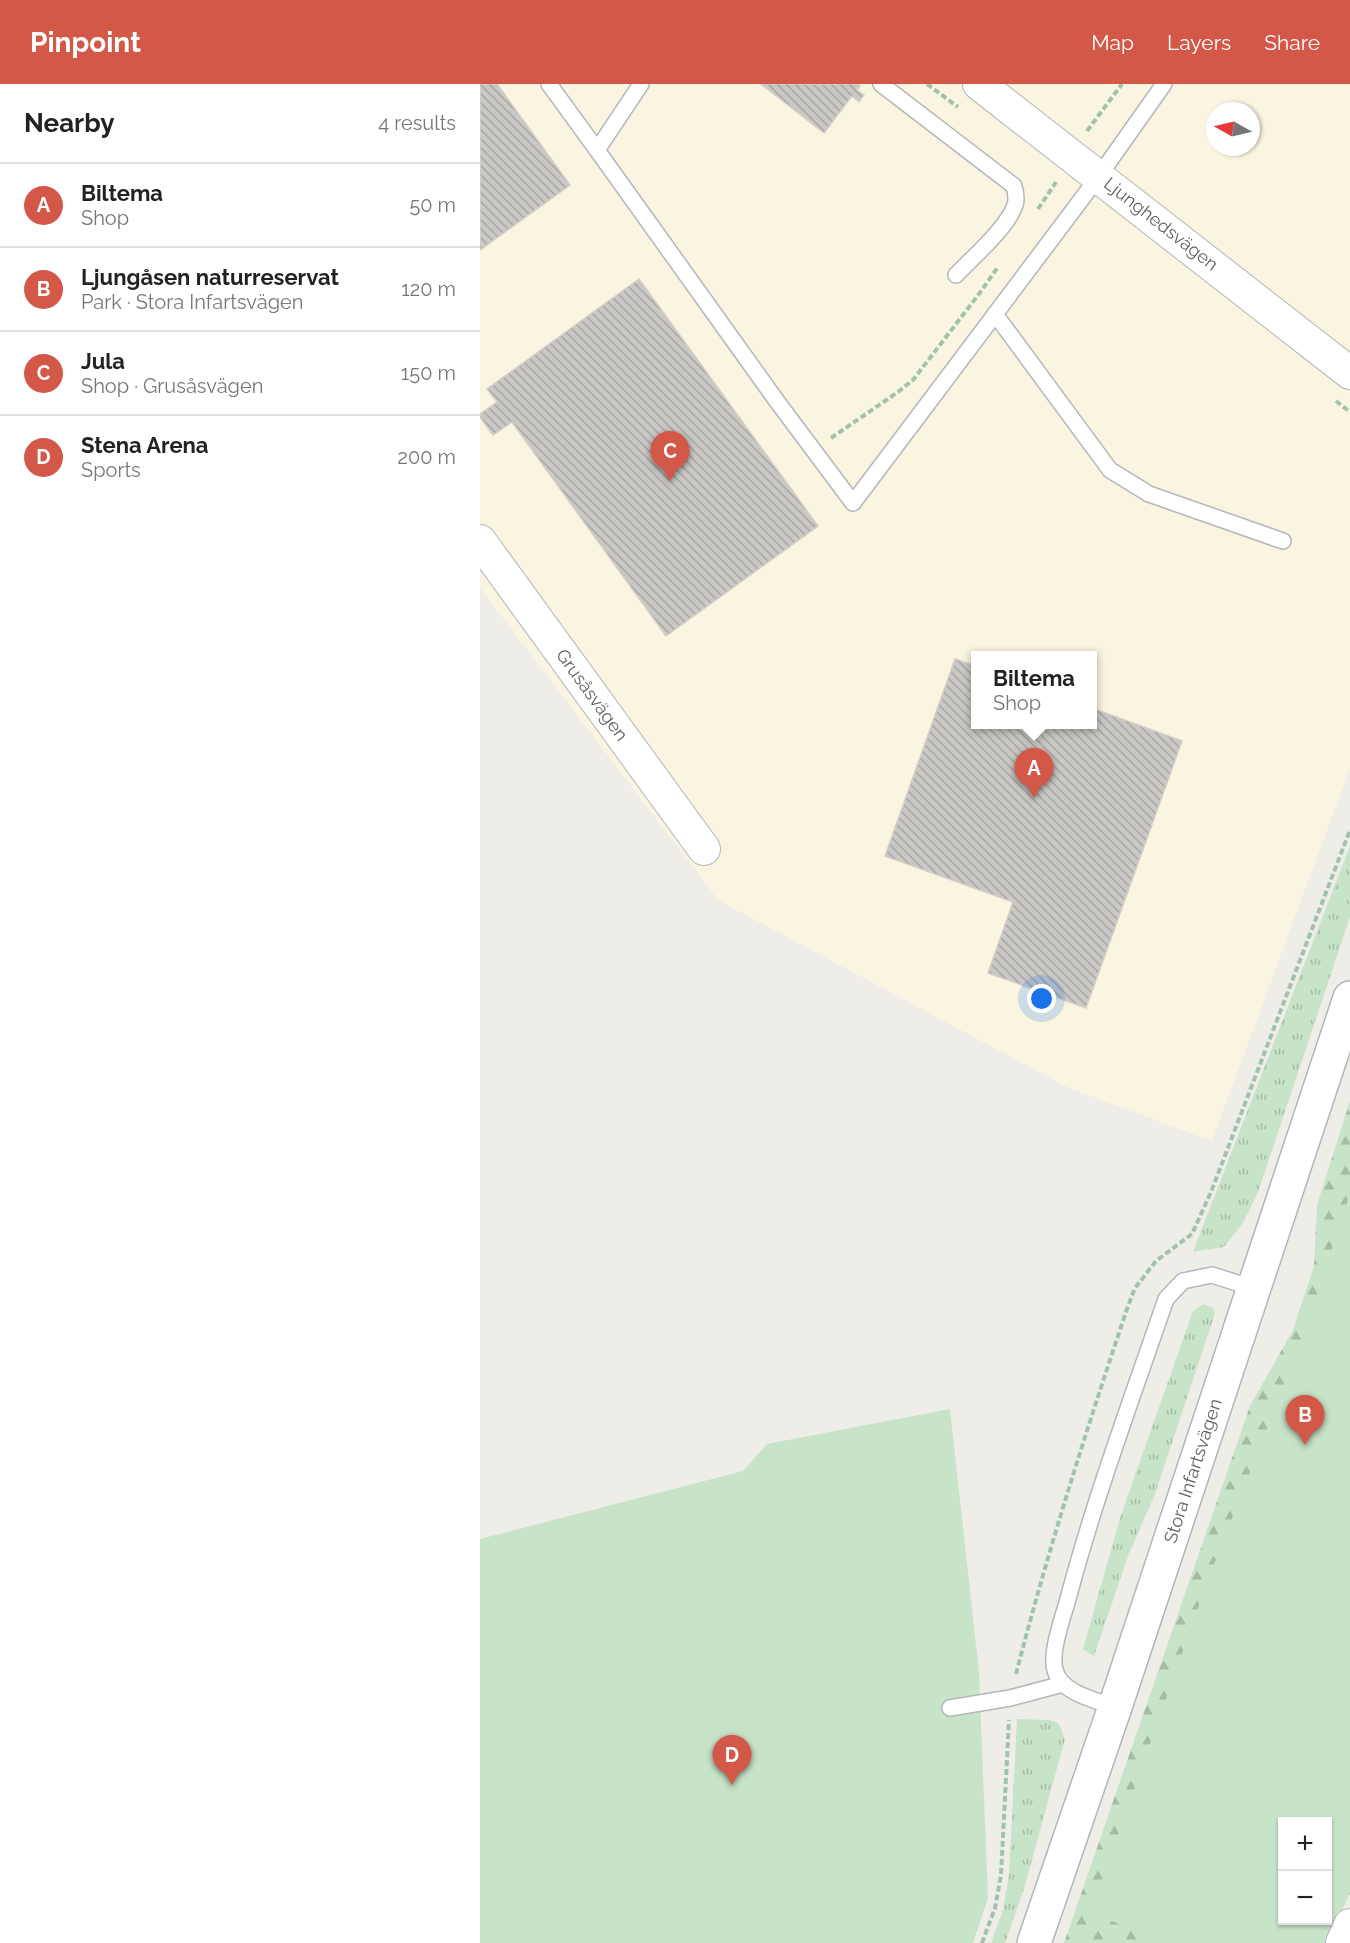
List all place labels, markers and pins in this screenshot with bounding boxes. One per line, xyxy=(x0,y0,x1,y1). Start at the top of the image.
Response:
pin: C xyxy=(650,432,690,481)
pin: A xyxy=(1014,748,1054,798)
pin: B xyxy=(1286,1396,1324,1445)
pin: D xyxy=(712,1736,752,1785)

